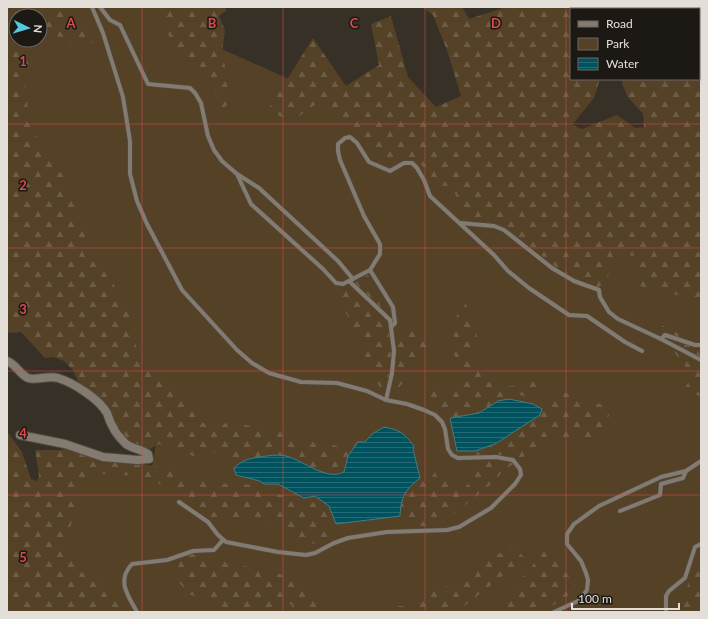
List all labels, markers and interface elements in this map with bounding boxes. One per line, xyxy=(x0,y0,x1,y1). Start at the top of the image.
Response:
north arrow xyxy=(8,8,48,48)
legend xyxy=(570,8,700,80)
text: A xyxy=(65,15,76,31)
text: B xyxy=(208,15,217,31)
text: C xyxy=(350,15,359,31)
text: D xyxy=(491,15,501,31)
text: Road xyxy=(606,16,633,31)
text: N xyxy=(32,24,45,34)
text: Park xyxy=(606,36,630,51)
text: 1 xyxy=(19,53,27,69)
text: Water xyxy=(606,56,639,71)
text: 2 xyxy=(19,177,27,193)
text: 3 xyxy=(19,301,27,317)
text: 4 xyxy=(19,425,27,441)
text: 5 xyxy=(19,549,27,565)
scale bar xyxy=(572,585,679,611)
text: 100 m xyxy=(578,591,612,606)

